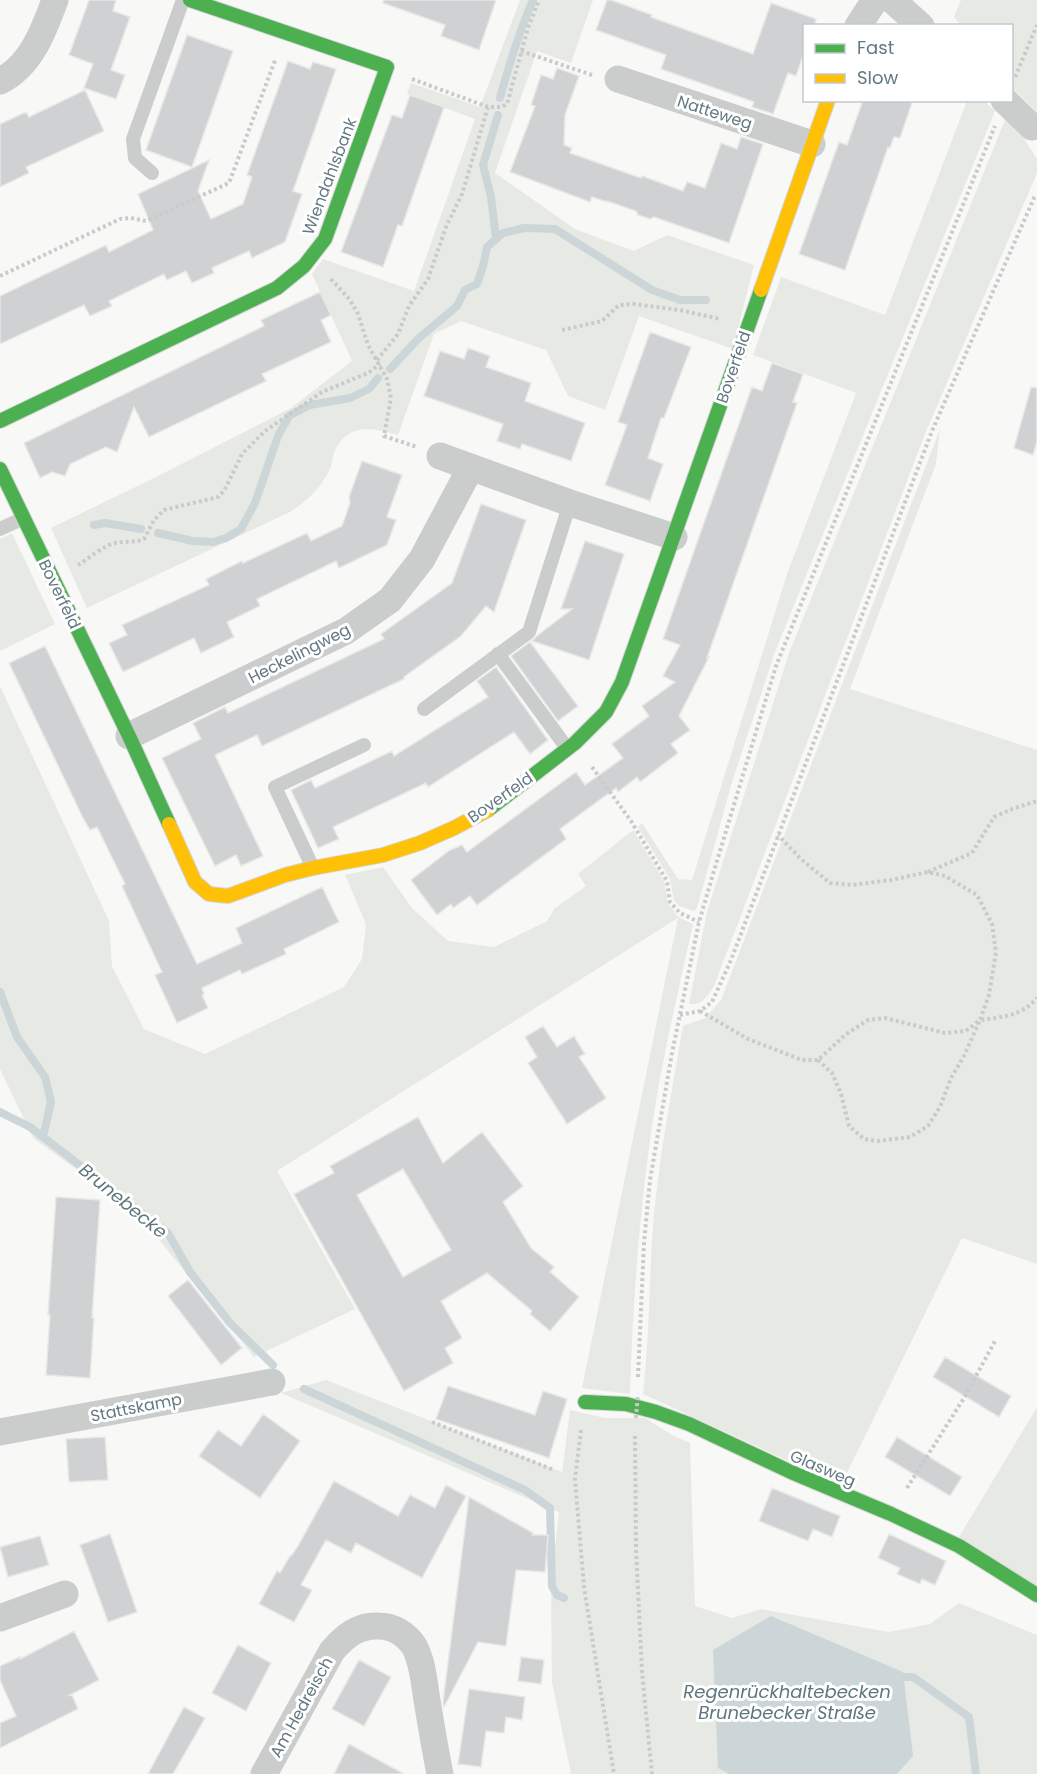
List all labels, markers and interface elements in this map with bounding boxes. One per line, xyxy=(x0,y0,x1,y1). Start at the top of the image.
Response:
legend xyxy=(803,24,1013,102)
text: Fast xyxy=(857,35,894,60)
text: Slow xyxy=(857,65,899,90)
street label: Natteweg xyxy=(674,90,755,135)
street label: Wiendahlsbank xyxy=(297,113,363,238)
street label: Boverfeld xyxy=(710,328,757,406)
street label: Boverfeld xyxy=(33,556,86,633)
street label: Heckelingweg xyxy=(244,618,354,689)
street label: Boverfeld xyxy=(463,767,538,828)
water label: Brunebecke xyxy=(74,1157,173,1244)
street label: Stattskamp xyxy=(89,1387,184,1428)
street label: Glasweg xyxy=(786,1444,859,1493)
street label: Am Hedreisch xyxy=(264,1653,339,1762)
water label: Regenrückhaltebecken Brunebecker Straße xyxy=(683,1679,891,1725)

